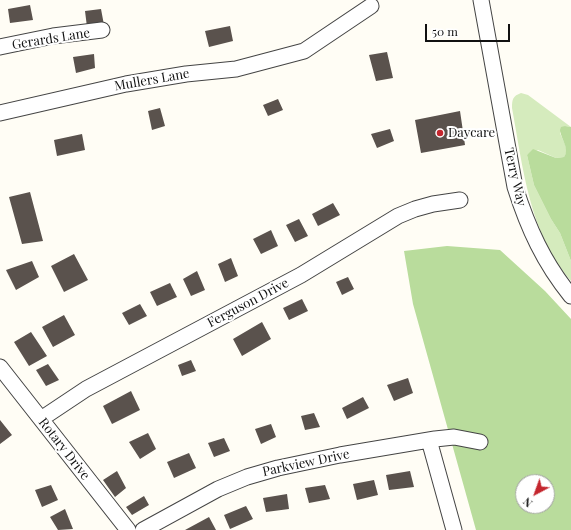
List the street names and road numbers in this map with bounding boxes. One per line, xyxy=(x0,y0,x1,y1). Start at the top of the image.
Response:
street label: Gerards Lane xyxy=(11,25,91,53)
street label: Mullers Lane xyxy=(113,66,191,94)
street label: Terry Way xyxy=(501,146,529,208)
street label: Ferguson Drive xyxy=(205,275,291,331)
street label: Rotary Drive xyxy=(35,415,93,483)
street label: Parkview Drive xyxy=(261,446,351,480)

